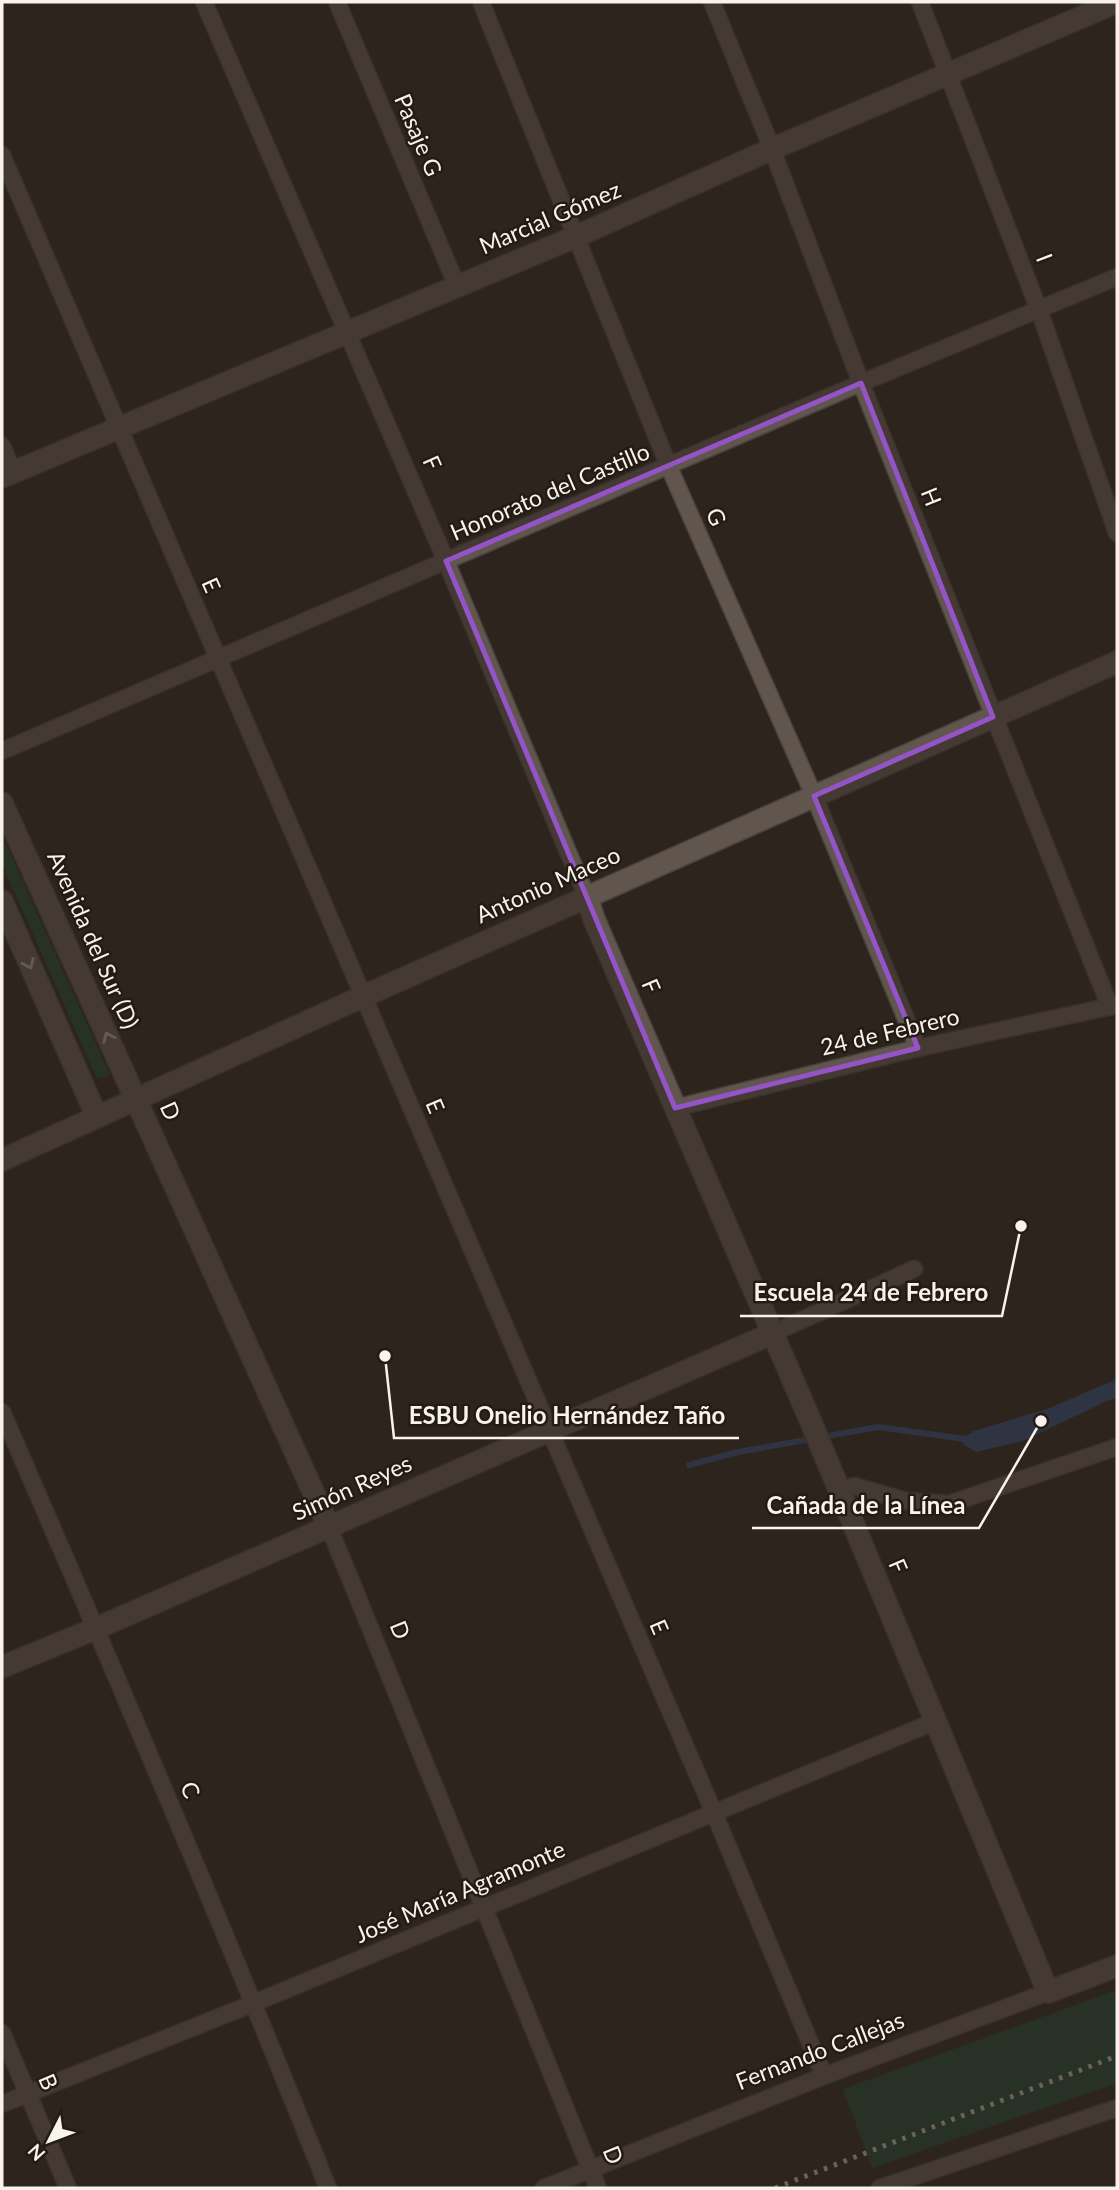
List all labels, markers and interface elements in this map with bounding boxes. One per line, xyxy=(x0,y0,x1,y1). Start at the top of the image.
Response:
street label: Pasaje G xyxy=(389,89,449,180)
street label: Marcial Gómez xyxy=(475,175,624,259)
street label: I xyxy=(1031,250,1059,266)
street label: Honorato del Castillo xyxy=(446,436,654,546)
street label: F xyxy=(417,451,448,474)
street label: H xyxy=(916,483,948,510)
street label: G xyxy=(701,503,733,530)
street label: E xyxy=(196,573,227,596)
street label: Antonio Maceo xyxy=(471,840,624,928)
street label: Avenida del Sur (D) xyxy=(42,846,146,1033)
one-way arrow xyxy=(21,957,35,969)
street label: F xyxy=(636,974,667,997)
street label: 24 de Febrero xyxy=(818,1001,962,1061)
one-way arrow xyxy=(102,1032,116,1044)
street label: E xyxy=(420,1094,451,1117)
street label: D xyxy=(155,1097,187,1124)
callout: Escuela 24 de Febrero xyxy=(740,1271,1002,1316)
text: Escuela 24 de Febrero xyxy=(754,1277,988,1306)
callout: ESBU Onelio Hernández Taño xyxy=(394,1393,739,1438)
text: ESBU Onelio Hernández Taño xyxy=(409,1400,725,1429)
street label: Simón Reyes xyxy=(288,1448,416,1526)
callout: Cañada de la Línea xyxy=(752,1483,979,1528)
text: Cañada de la Línea xyxy=(767,1490,965,1519)
street label: F xyxy=(883,1554,914,1577)
street label: E xyxy=(644,1615,675,1638)
street label: D xyxy=(385,1616,417,1643)
street label: C xyxy=(175,1777,207,1802)
street label: José María Agramonte xyxy=(350,1834,569,1948)
street label: Fernando Callejas xyxy=(731,2005,908,2095)
street label: B xyxy=(33,2069,65,2094)
north arrow xyxy=(14,2106,84,2176)
text: N xyxy=(23,2140,49,2166)
street label: D xyxy=(598,2141,630,2168)

